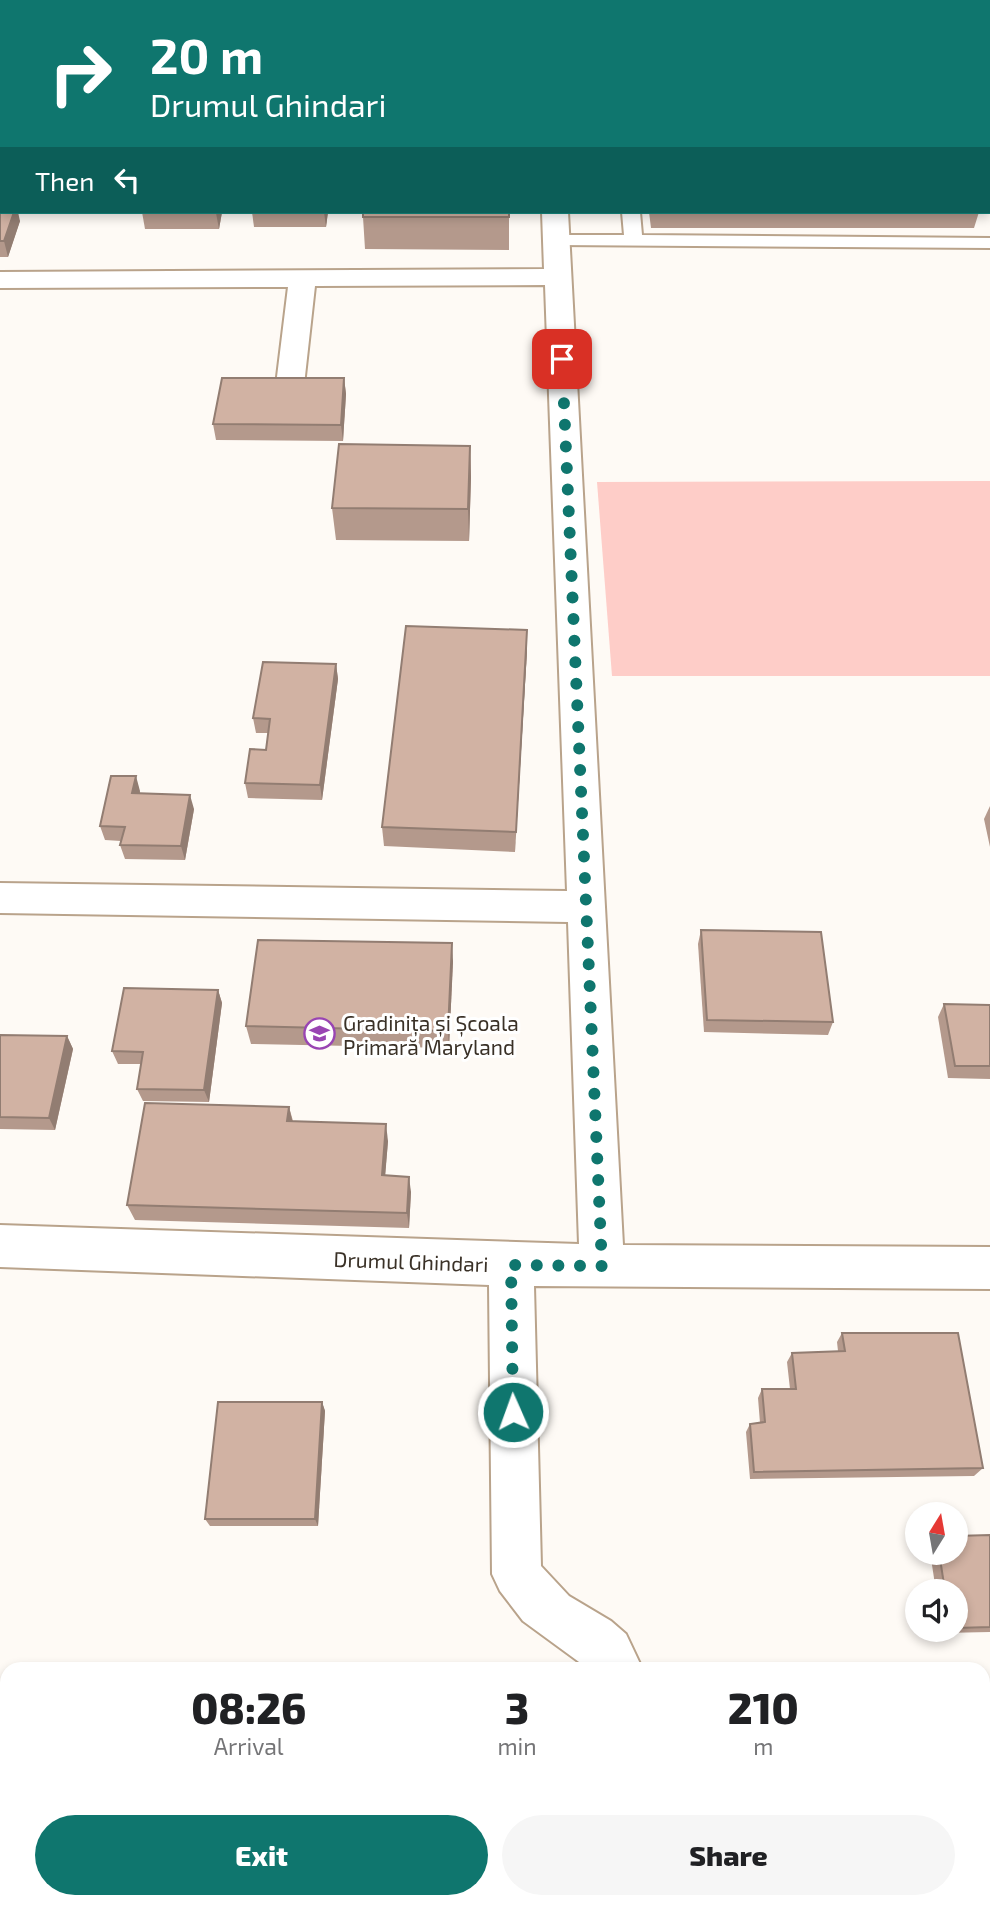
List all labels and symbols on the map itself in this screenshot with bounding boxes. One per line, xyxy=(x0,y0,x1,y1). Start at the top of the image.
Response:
pin xyxy=(532,329,592,389)
place label: Gradinița și Școala Primară Maryland xyxy=(343,1010,519,1059)
school or university icon: Gradinița și Școala Primară Maryland xyxy=(303,1017,337,1051)
street label: Drumul Ghindari xyxy=(333,1246,489,1276)
position arrow xyxy=(476,1375,550,1449)
north arrow xyxy=(905,1502,968,1564)

